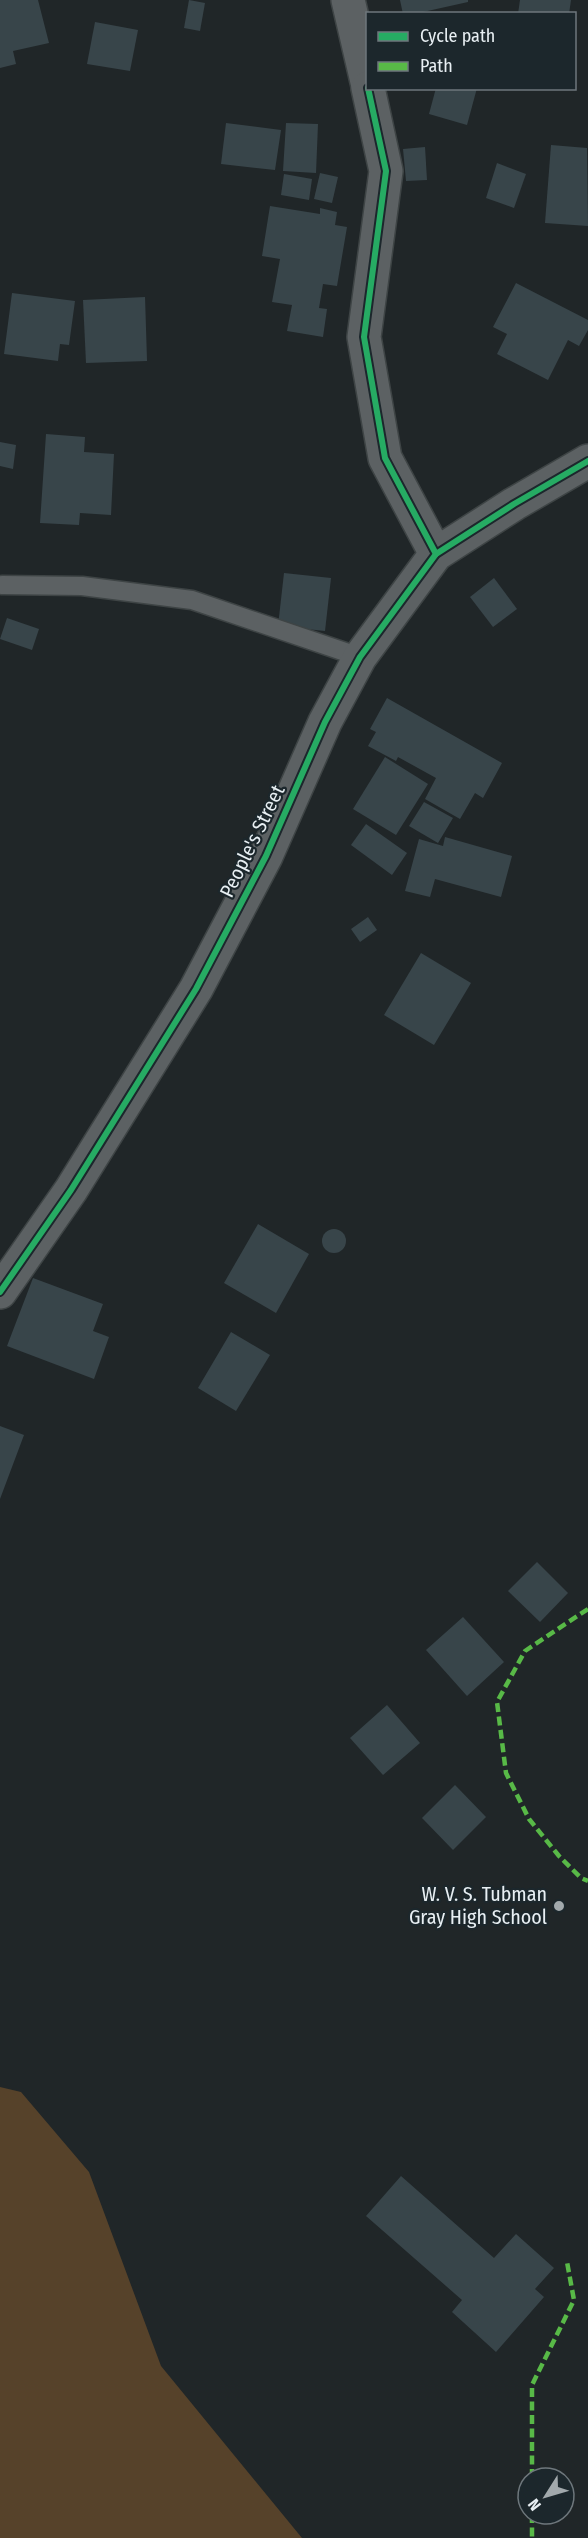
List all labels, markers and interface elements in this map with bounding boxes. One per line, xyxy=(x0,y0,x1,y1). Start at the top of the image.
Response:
legend xyxy=(366,12,576,90)
text: Cycle path xyxy=(420,25,495,47)
text: Path xyxy=(420,55,453,77)
street label: People's Street xyxy=(214,780,290,901)
place label: W. V. S. Tubman Gray High School xyxy=(409,1882,547,1929)
marker: W. V. S. Tubman Gray High School xyxy=(552,1899,566,1913)
north arrow xyxy=(516,2466,576,2526)
text: N xyxy=(524,2495,545,2514)

